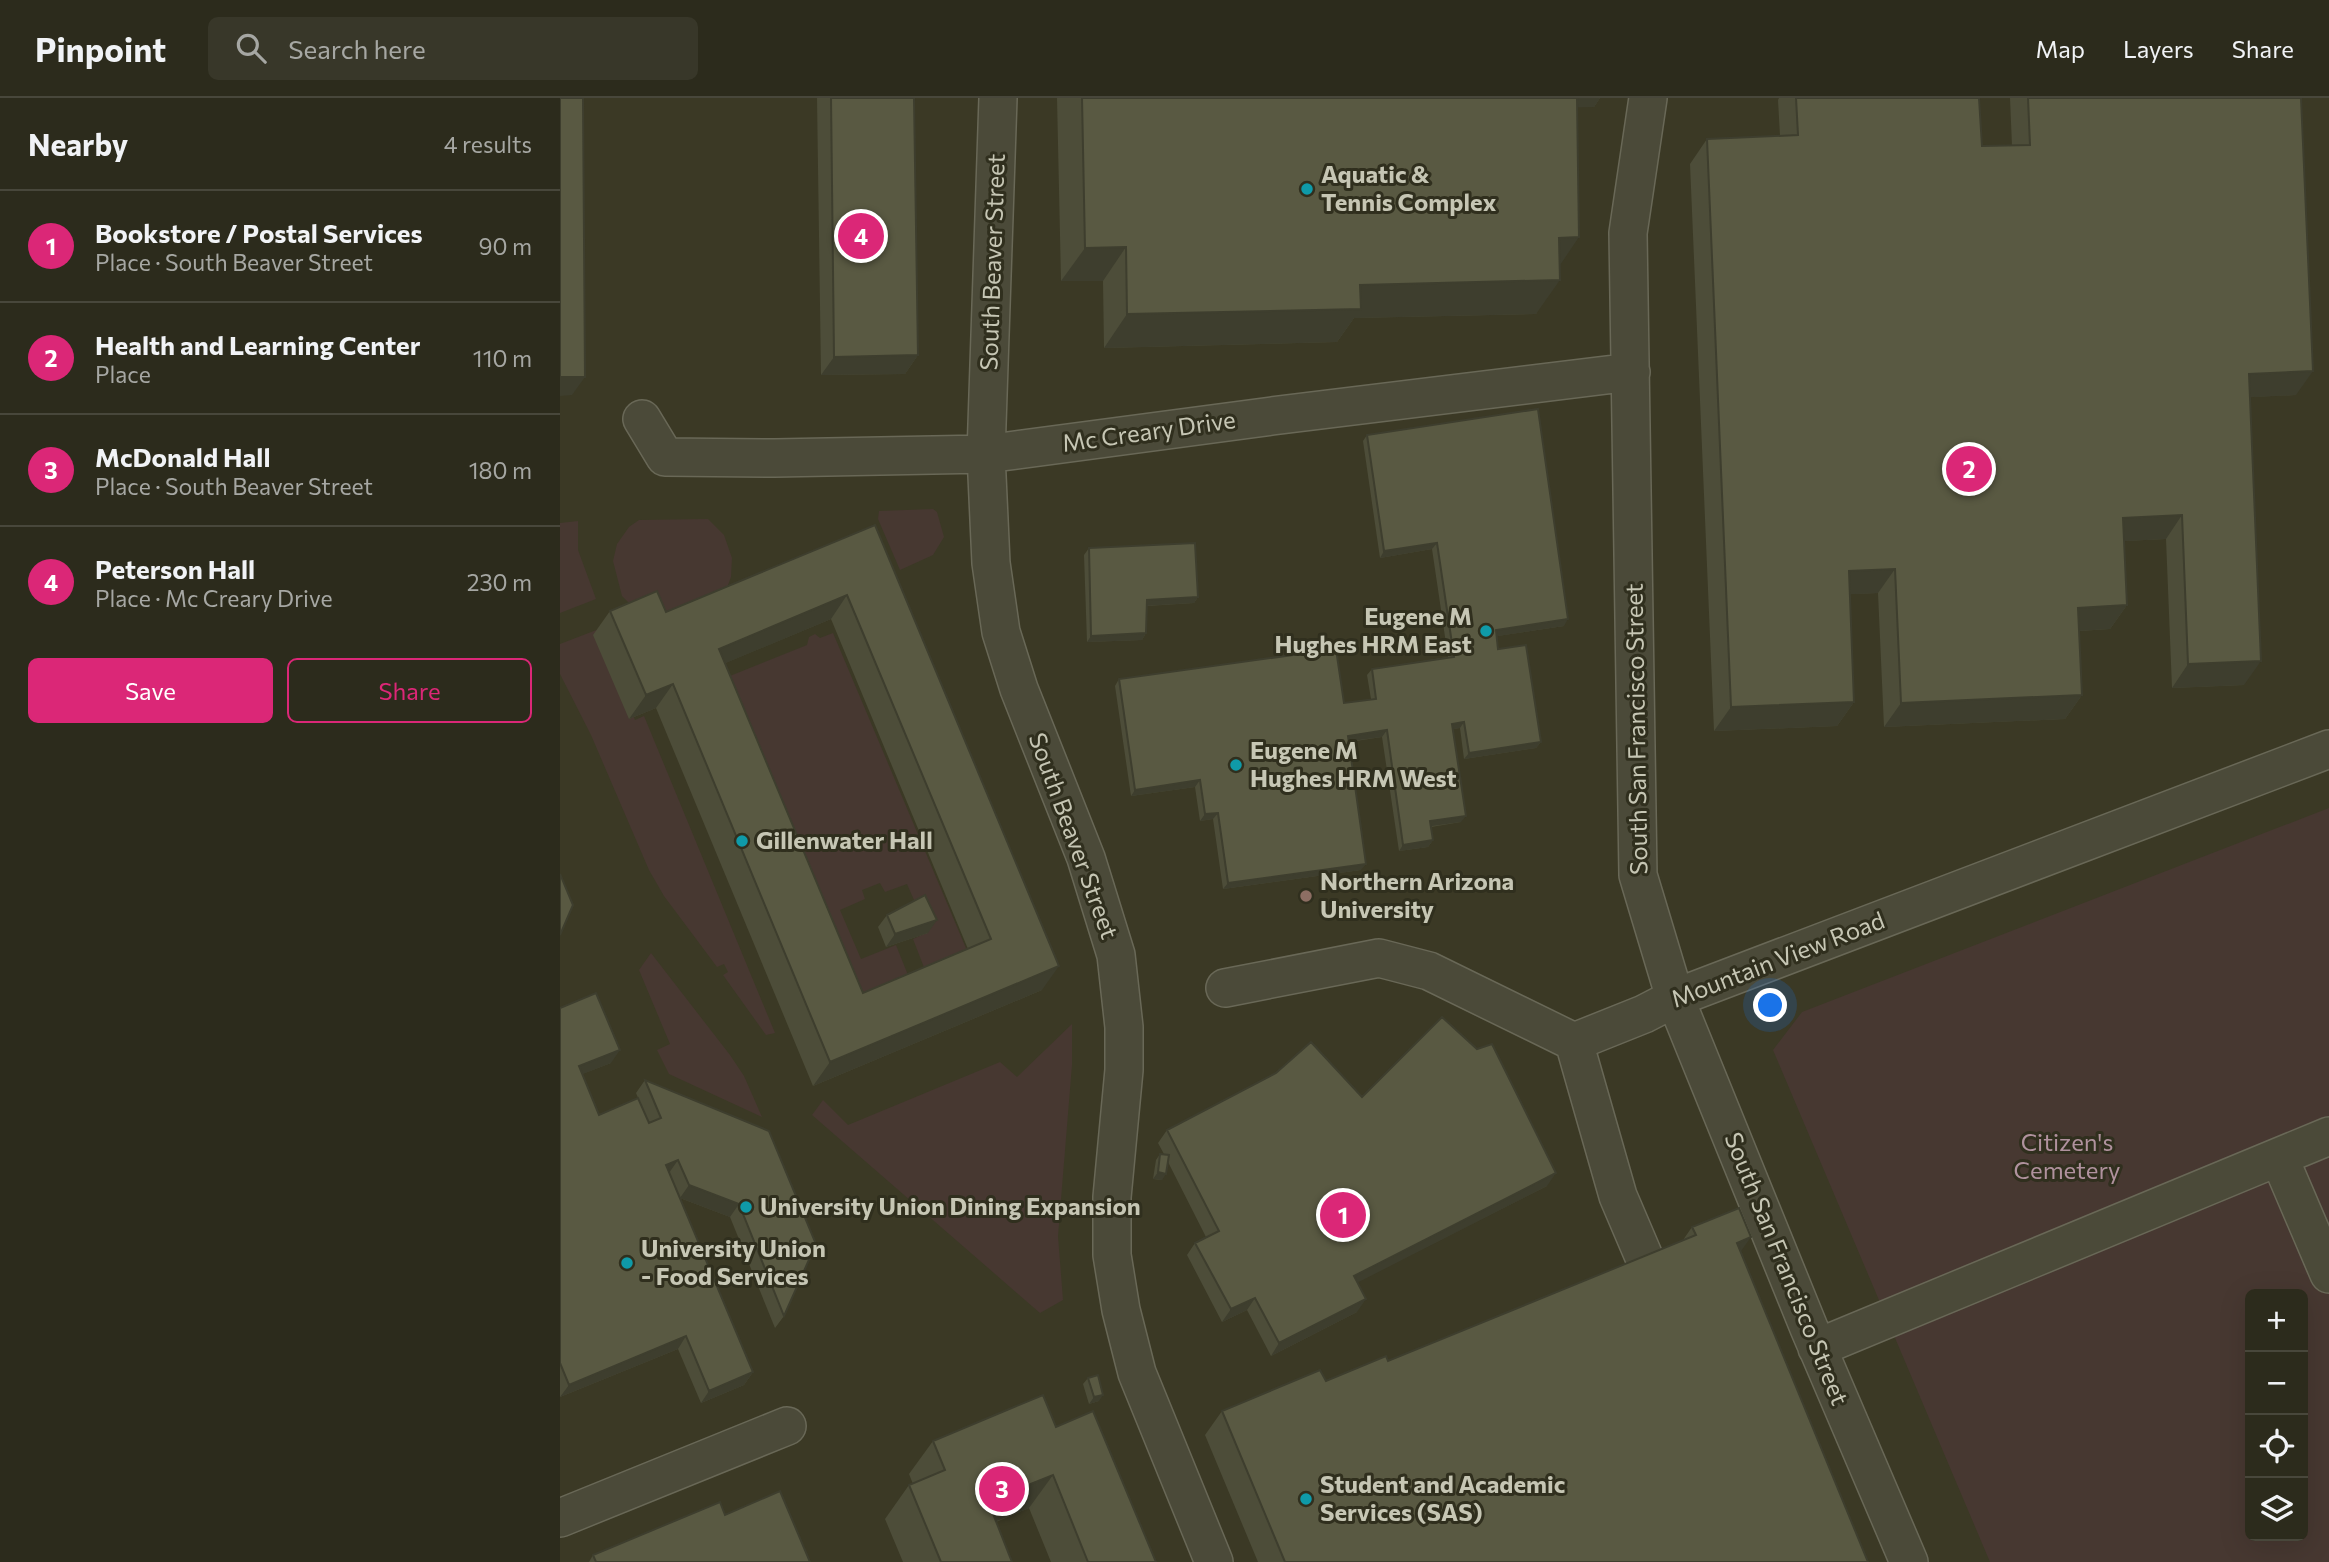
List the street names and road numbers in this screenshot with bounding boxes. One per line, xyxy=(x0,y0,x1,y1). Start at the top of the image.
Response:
street label: South Beaver Street xyxy=(973,153,1010,371)
street label: Mc Creary Drive xyxy=(1060,404,1237,457)
street label: South San Francisco Street xyxy=(1618,583,1653,875)
street label: South Beaver Street xyxy=(1024,729,1125,943)
street label: Mountain View Road xyxy=(1667,905,1888,1013)
street label: South San Francisco Street xyxy=(1719,1128,1856,1409)

